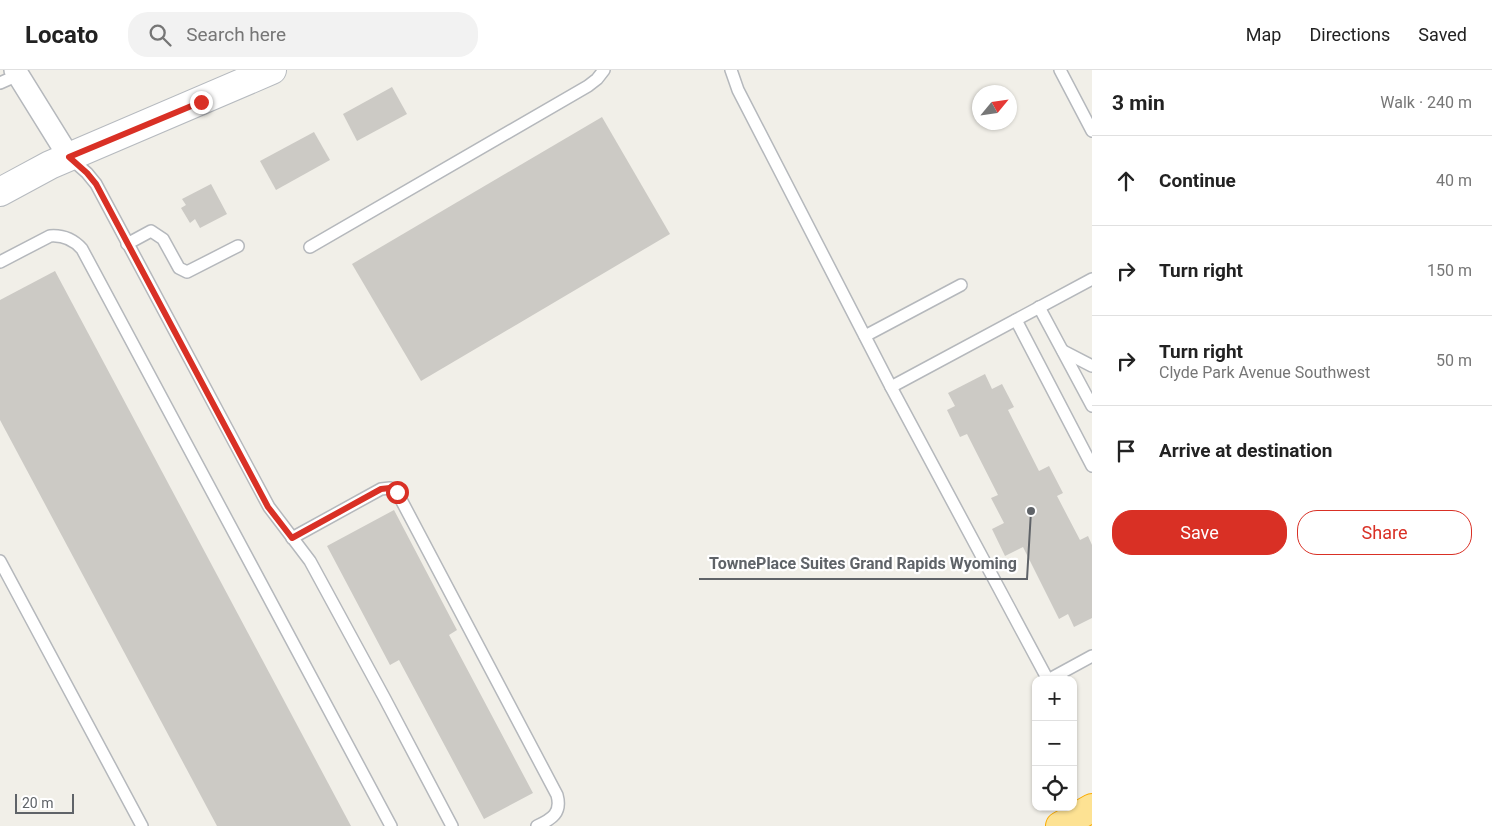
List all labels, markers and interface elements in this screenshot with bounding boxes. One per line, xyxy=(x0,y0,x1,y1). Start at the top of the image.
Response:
search box xyxy=(128,12,478,57)
text: Locato xyxy=(25,21,98,49)
icon: search xyxy=(146,21,174,49)
text: Search here xyxy=(186,23,286,46)
text: Map xyxy=(1246,24,1281,45)
text: Directions xyxy=(1309,24,1390,45)
text: Saved xyxy=(1418,24,1467,45)
north arrow xyxy=(972,85,1017,130)
route end xyxy=(190,91,213,114)
text: 3 min xyxy=(1112,91,1165,115)
text: Walk · 240 m xyxy=(1380,93,1472,112)
icon: ahead xyxy=(1112,167,1140,195)
text: Continue xyxy=(1159,169,1236,192)
text: 40 m xyxy=(1436,171,1472,190)
icon: right xyxy=(1112,257,1140,285)
text: Turn right xyxy=(1159,259,1243,282)
text: 150 m xyxy=(1427,261,1472,280)
text: Turn right xyxy=(1159,340,1243,363)
icon: right xyxy=(1112,347,1140,375)
text: 50 m xyxy=(1436,351,1472,370)
text: Clyde Park Avenue Southwest xyxy=(1159,363,1370,382)
icon: arrive xyxy=(1112,437,1140,465)
text: Arrive at destination xyxy=(1159,439,1332,462)
route start xyxy=(386,481,409,504)
button: Save xyxy=(1112,510,1287,555)
button: Share xyxy=(1297,510,1472,555)
callout: TownePlace Suites Grand Rapids Wyoming xyxy=(699,548,1027,579)
text: TownePlace Suites Grand Rapids Wyoming xyxy=(709,554,1017,573)
map controls xyxy=(1032,676,1077,811)
button: + xyxy=(1032,676,1077,721)
button: − xyxy=(1032,721,1077,766)
button: locate xyxy=(1032,766,1077,811)
scale bar xyxy=(15,791,74,814)
text: 20 m xyxy=(22,795,54,811)

